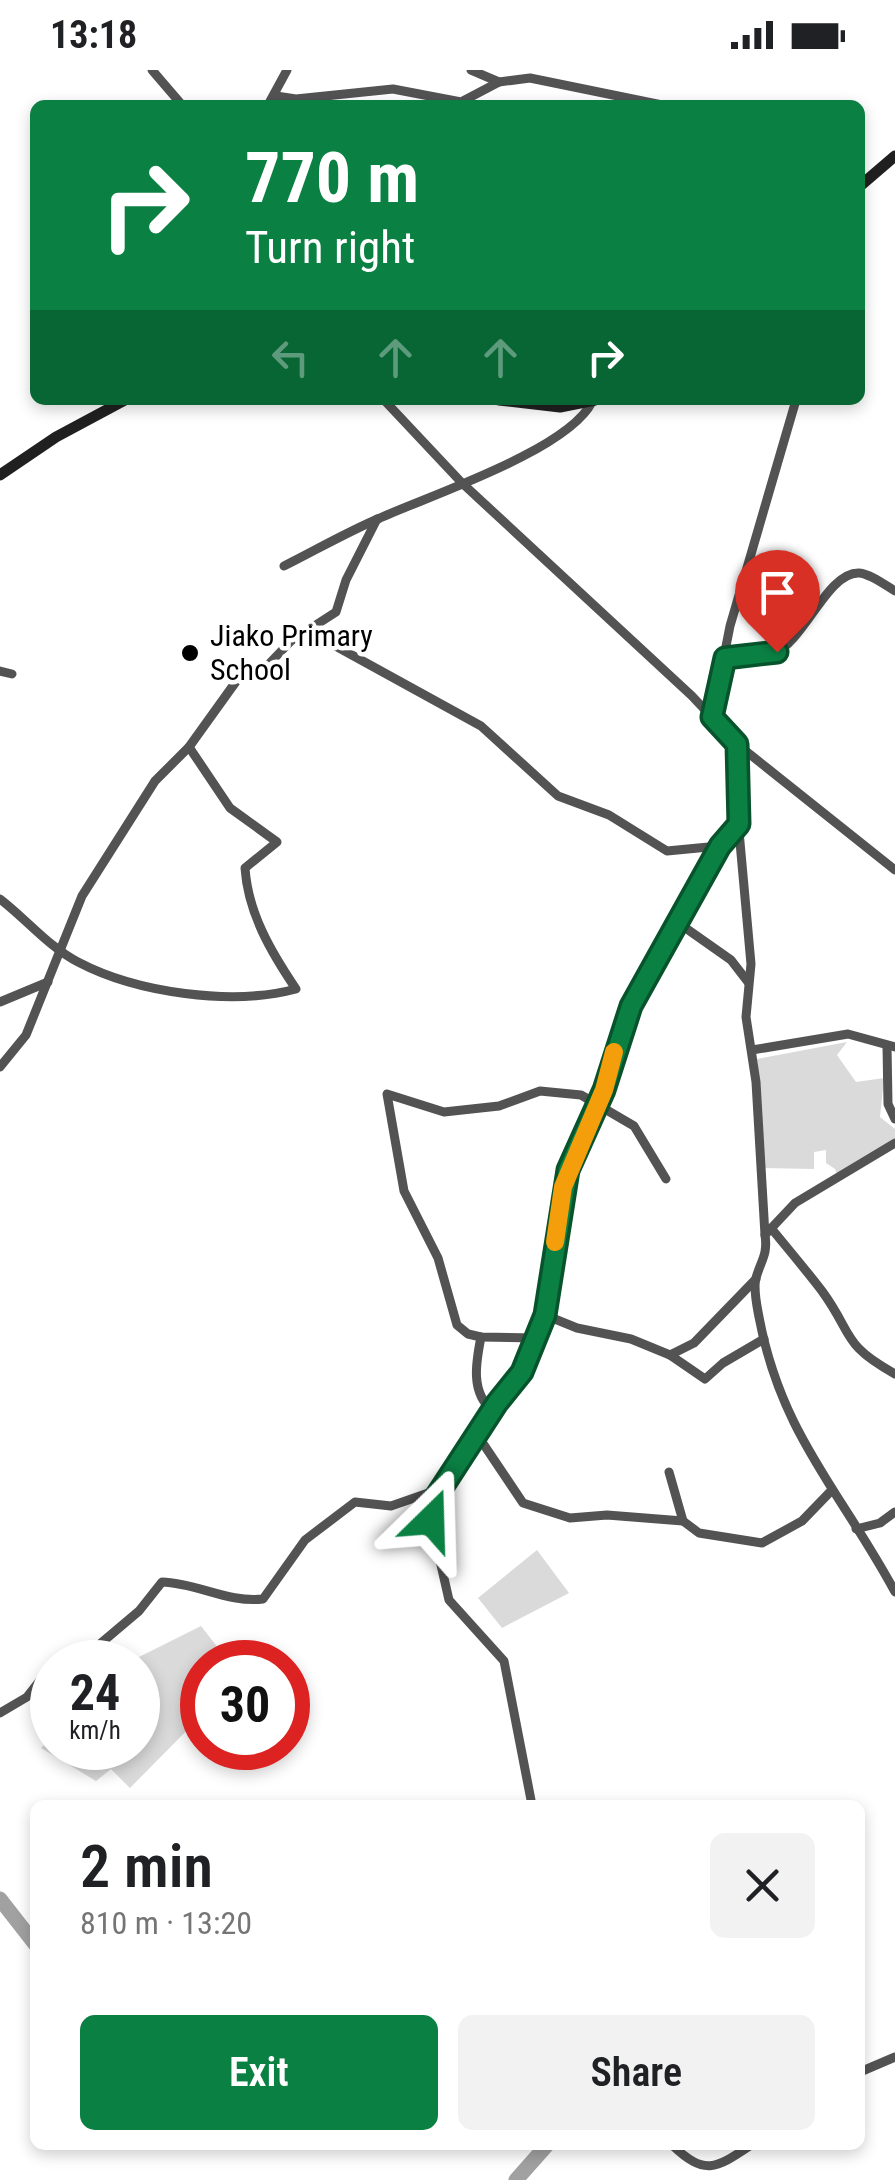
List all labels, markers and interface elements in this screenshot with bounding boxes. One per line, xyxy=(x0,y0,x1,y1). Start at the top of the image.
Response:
text: 13:18 xyxy=(50,13,137,57)
text: 770 m xyxy=(245,137,419,219)
icon: right xyxy=(80,140,210,270)
text: Turn right xyxy=(245,221,415,274)
icon: left xyxy=(263,330,318,385)
icon: ahead xyxy=(368,330,423,385)
icon: ahead xyxy=(473,330,528,385)
icon: right xyxy=(578,330,633,385)
pin xyxy=(735,550,820,653)
icon: arrive xyxy=(750,565,805,620)
place label: Jiako Primary School xyxy=(210,618,373,687)
marker: Jiako Primary School xyxy=(179,642,201,664)
position arrow xyxy=(379,1468,483,1572)
speed limit sign: 30 xyxy=(180,1640,310,1770)
text: 24 xyxy=(70,1664,120,1722)
text: km/h xyxy=(69,1716,121,1745)
text: 2 min xyxy=(80,1831,213,1902)
button: close xyxy=(710,1833,815,1938)
text: 810 m · 13:20 xyxy=(80,1904,252,1942)
button: Exit xyxy=(80,2015,438,2130)
button: Share xyxy=(458,2015,815,2130)

